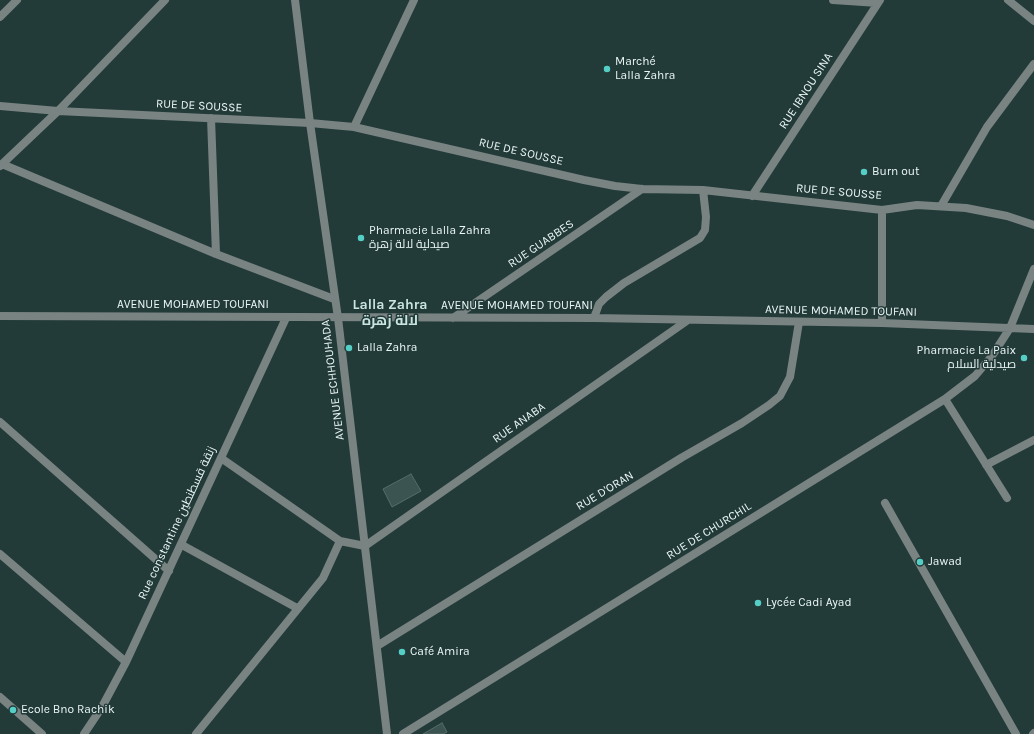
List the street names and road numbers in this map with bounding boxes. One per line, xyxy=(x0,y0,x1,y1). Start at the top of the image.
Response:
street label: RUE IBNOU SINA xyxy=(776,50,836,132)
street label: RUE DE SOUSSE xyxy=(155,97,243,115)
street label: RUE DE SOUSSE xyxy=(477,135,565,169)
street label: RUE DE SOUSSE xyxy=(795,181,883,203)
street label: RUE GUABBES xyxy=(505,217,577,271)
street label: AVENUE MOHAMED TOUFANI xyxy=(117,298,269,312)
street label: AVENUE MOHAMED TOUFANI xyxy=(441,299,593,313)
street label: AVENUE MOHAMED TOUFANI xyxy=(765,302,917,320)
street label: AVENUE ECHHOUHADA xyxy=(318,319,348,441)
street label: RUE ANABA xyxy=(490,400,548,446)
street label: Rue constantine زنقة قسطنطين xyxy=(135,444,219,602)
street label: RUE D'ORAN xyxy=(574,468,636,514)
street label: RUE DE CHURCHIL xyxy=(664,499,754,563)

